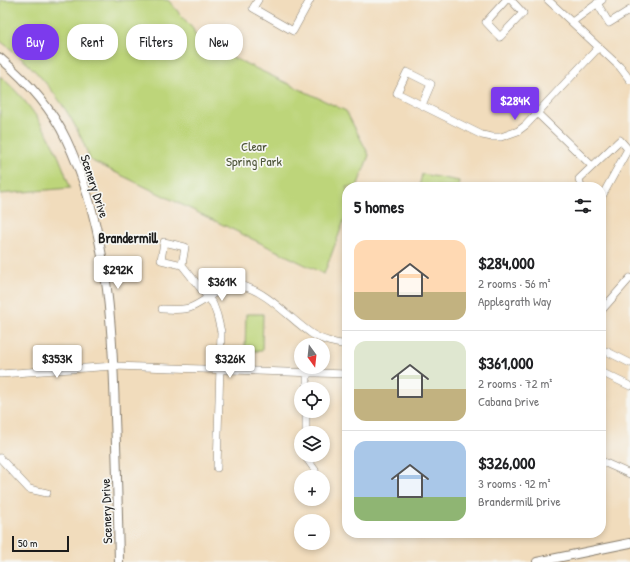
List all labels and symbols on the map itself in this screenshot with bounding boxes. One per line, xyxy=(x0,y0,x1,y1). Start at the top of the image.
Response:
pin: $284K xyxy=(487,87,543,121)
park label: Clear Spring Park xyxy=(226,137,283,170)
street label: Scenery Drive xyxy=(76,152,114,220)
district label: Brandermill xyxy=(98,228,159,247)
pin: $292K xyxy=(90,256,146,290)
pin: $361K xyxy=(194,268,250,302)
north arrow xyxy=(294,338,330,374)
pin: $353K xyxy=(29,345,85,379)
pin: $326K xyxy=(202,345,258,379)
street label: Scenery Drive xyxy=(96,478,116,544)
scale bar xyxy=(12,534,69,553)

